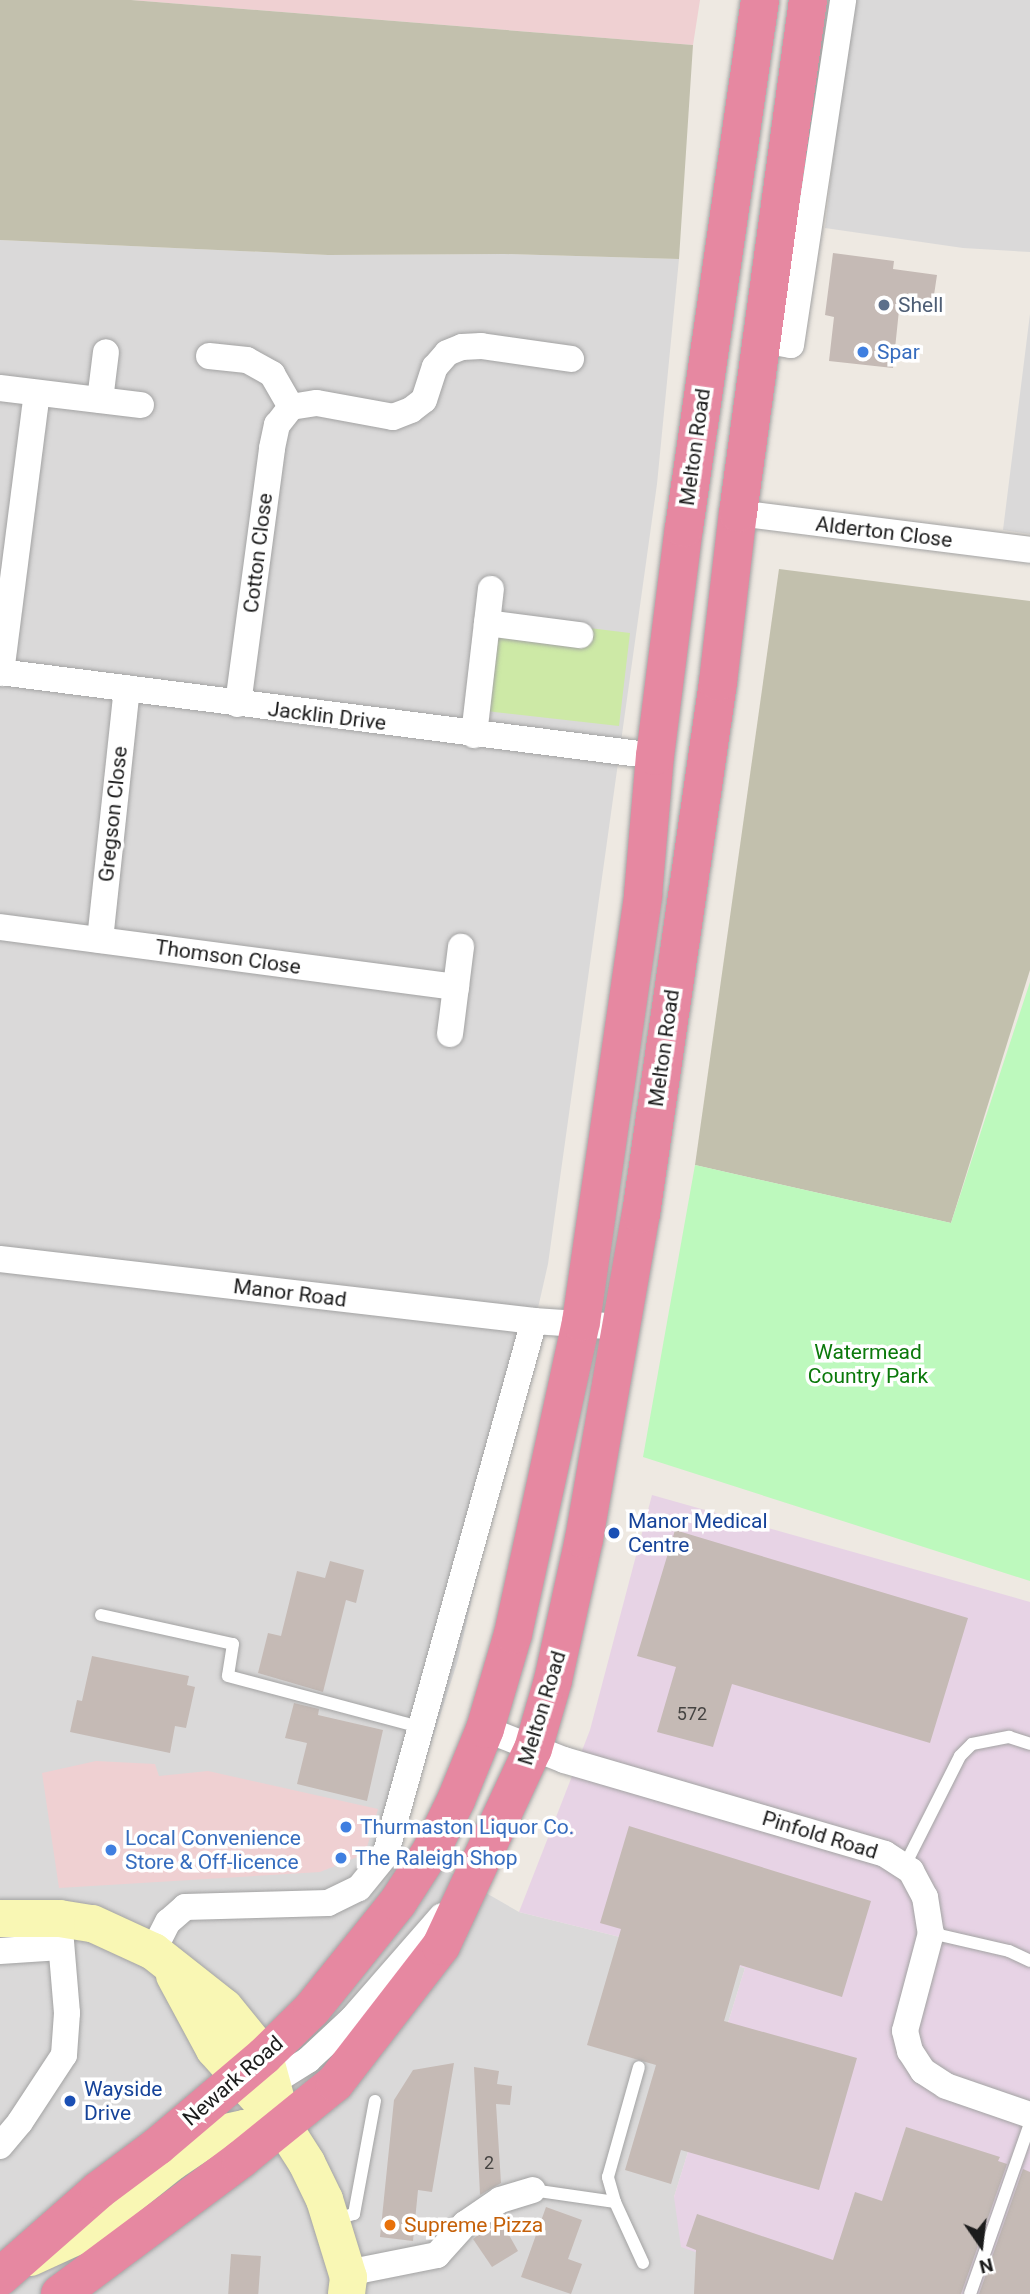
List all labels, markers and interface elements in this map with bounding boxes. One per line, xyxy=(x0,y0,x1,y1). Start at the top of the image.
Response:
place label: Shell xyxy=(898,292,943,318)
marker: Shell xyxy=(876,297,892,313)
place label: Spar xyxy=(877,339,920,365)
marker: Spar xyxy=(855,344,871,360)
street label: Melton Road xyxy=(674,387,716,507)
street label: Cotton Close xyxy=(238,492,278,614)
street label: Alderton Close xyxy=(814,511,954,553)
street label: Jacklin Drive xyxy=(266,696,388,736)
street label: Gregson Close xyxy=(93,745,133,883)
street label: Thomson Close xyxy=(154,934,302,980)
street label: Melton Road xyxy=(643,988,685,1108)
street label: Manor Road xyxy=(232,1274,348,1312)
park label: Watermead Country Park xyxy=(808,1339,928,1389)
place label: Manor Medical Centre xyxy=(628,1508,768,1558)
marker: Manor Medical Centre xyxy=(606,1525,622,1541)
street label: Melton Road xyxy=(513,1648,571,1768)
house number: 572 xyxy=(677,1703,707,1725)
street label: Pinfold Road xyxy=(759,1805,881,1865)
place label: Thurmaston Liquor Co. xyxy=(360,1814,574,1840)
marker: Thurmaston Liquor Co. xyxy=(338,1819,354,1835)
place label: Local Convenience Store & Off-licence xyxy=(125,1825,301,1875)
marker: Local Convenience Store & Off-licence xyxy=(103,1842,119,1858)
place label: The Raleigh Shop xyxy=(355,1845,518,1871)
marker: The Raleigh Shop xyxy=(333,1850,349,1866)
street label: Newark Road xyxy=(178,2031,288,2131)
place label: Wayside Drive xyxy=(84,2076,162,2126)
marker: Wayside Drive xyxy=(62,2093,78,2109)
house number: 2 xyxy=(484,2152,494,2174)
north arrow xyxy=(946,2210,1016,2280)
place label: Supreme Pizza xyxy=(404,2212,543,2238)
marker: Supreme Pizza xyxy=(382,2217,398,2233)
text: N xyxy=(977,2253,995,2279)

